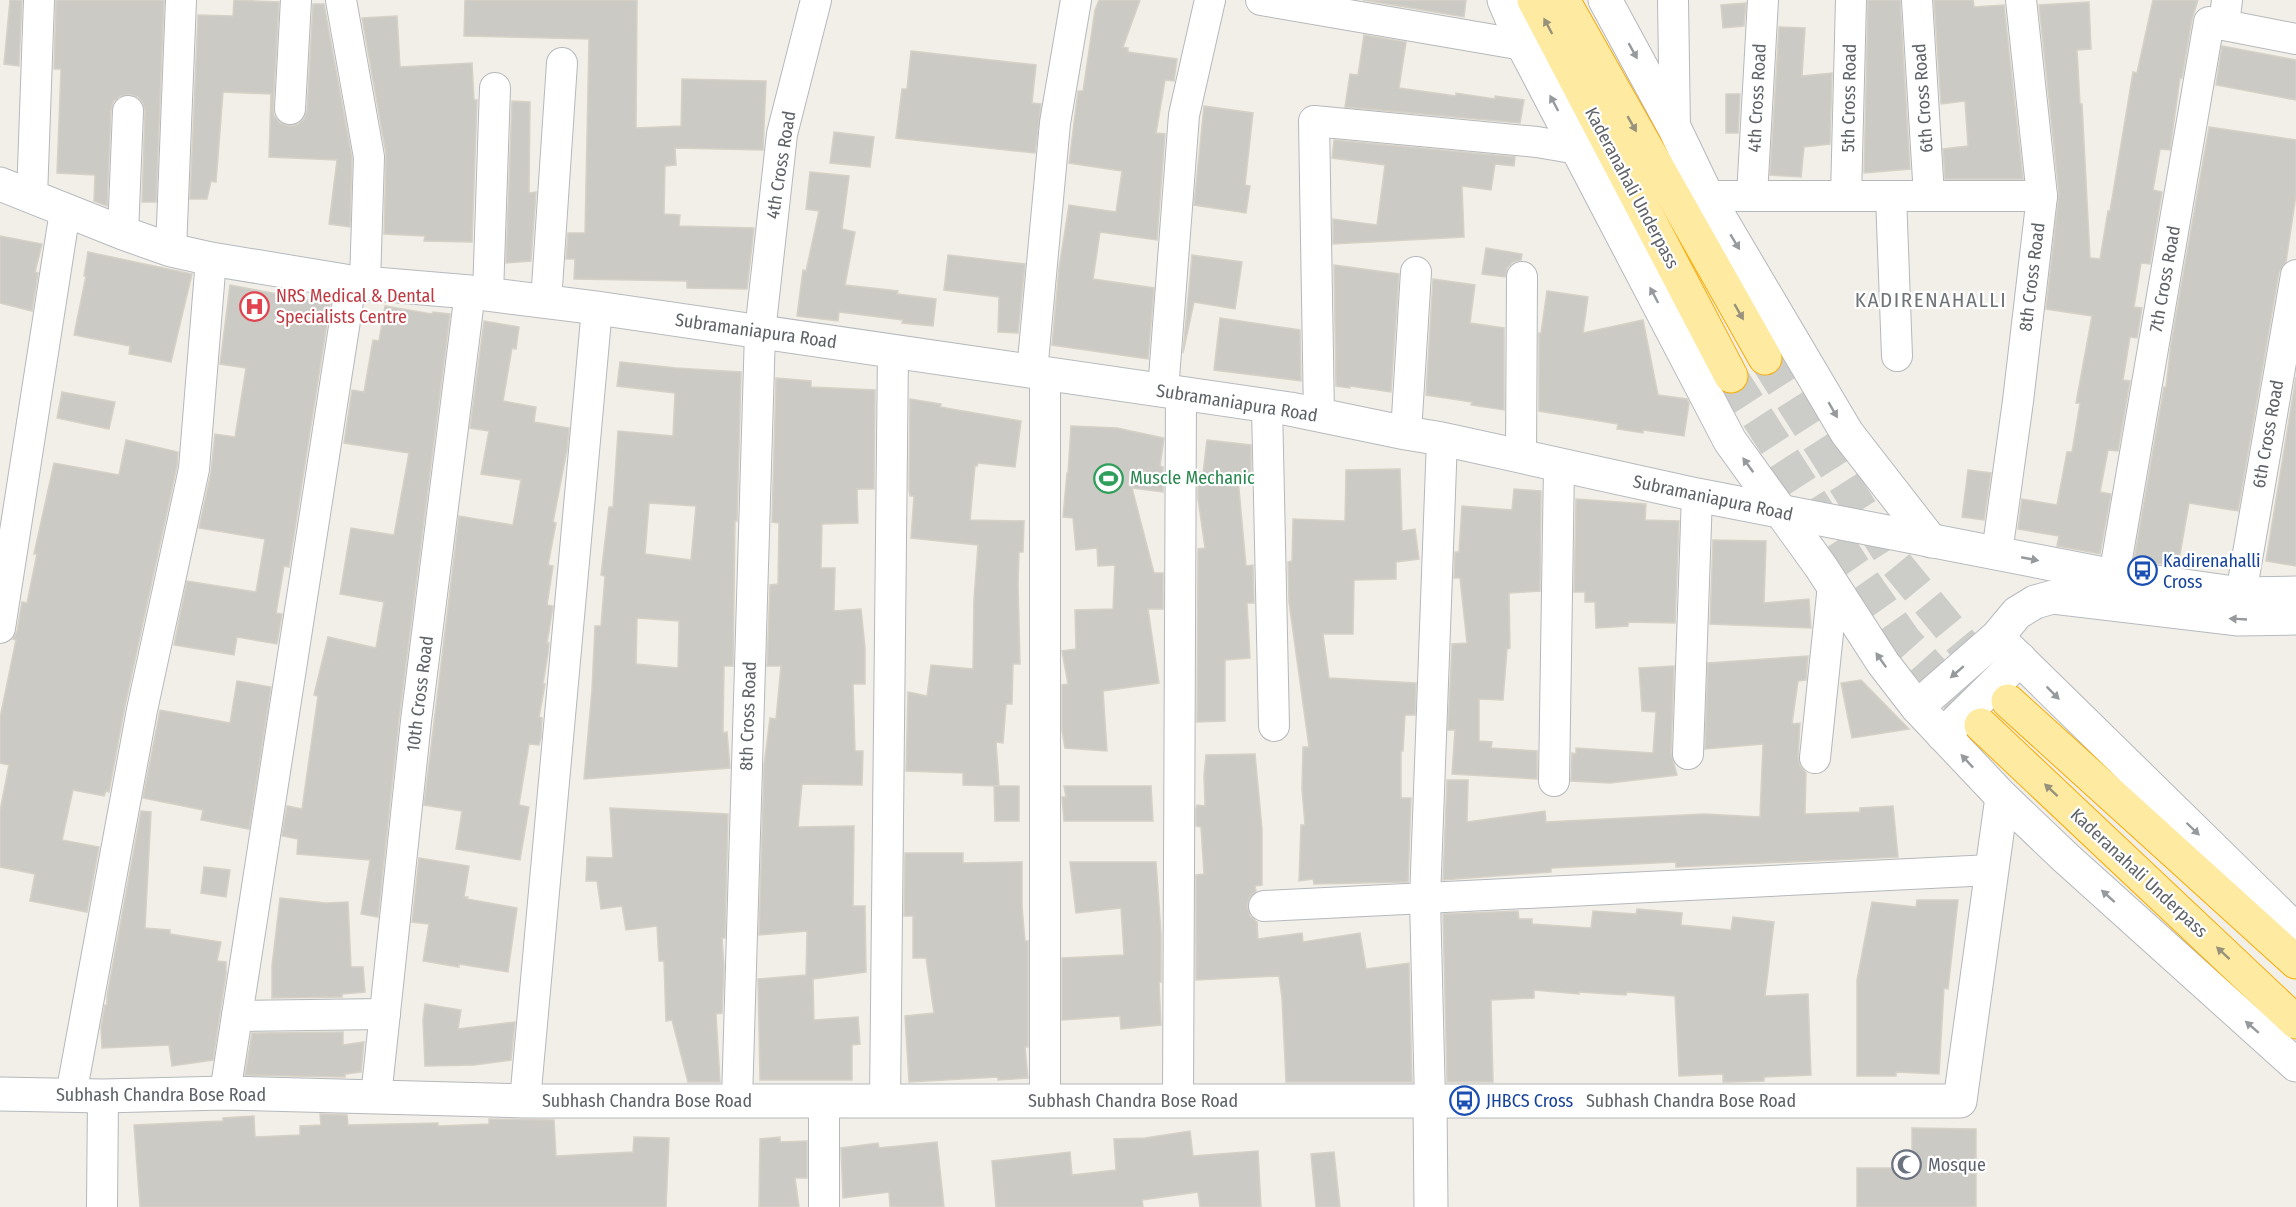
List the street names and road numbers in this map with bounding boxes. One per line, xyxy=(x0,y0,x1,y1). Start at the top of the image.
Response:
street label: 4th Cross Road xyxy=(1743,43,1771,153)
street label: 6th Cross Road xyxy=(1908,43,1938,153)
street label: 5th Cross Road xyxy=(1837,44,1861,152)
street label: Kaderanahali Underpass xyxy=(1580,104,1684,273)
street label: 4th Cross Road xyxy=(762,109,800,221)
street label: 8th Cross Road xyxy=(2014,221,2050,333)
street label: 7th Cross Road xyxy=(2145,224,2185,334)
street label: Subramaniapura Road xyxy=(674,309,838,353)
street label: 6th Cross Road xyxy=(2248,378,2288,490)
street label: Subramaniapura Road xyxy=(1155,379,1319,427)
street label: Subramaniapura Road xyxy=(1631,470,1795,526)
street label: 10th Cross Road xyxy=(402,635,438,753)
street label: 8th Cross Road xyxy=(735,661,761,771)
street label: Kaderanahali Underpass xyxy=(2066,804,2212,942)
street label: Subhash Chandra Bose Road xyxy=(56,1084,266,1106)
street label: Subhash Chandra Bose Road xyxy=(542,1090,752,1112)
street label: Subhash Chandra Bose Road xyxy=(1028,1090,1238,1112)
street label: Subhash Chandra Bose Road xyxy=(1586,1090,1796,1112)

